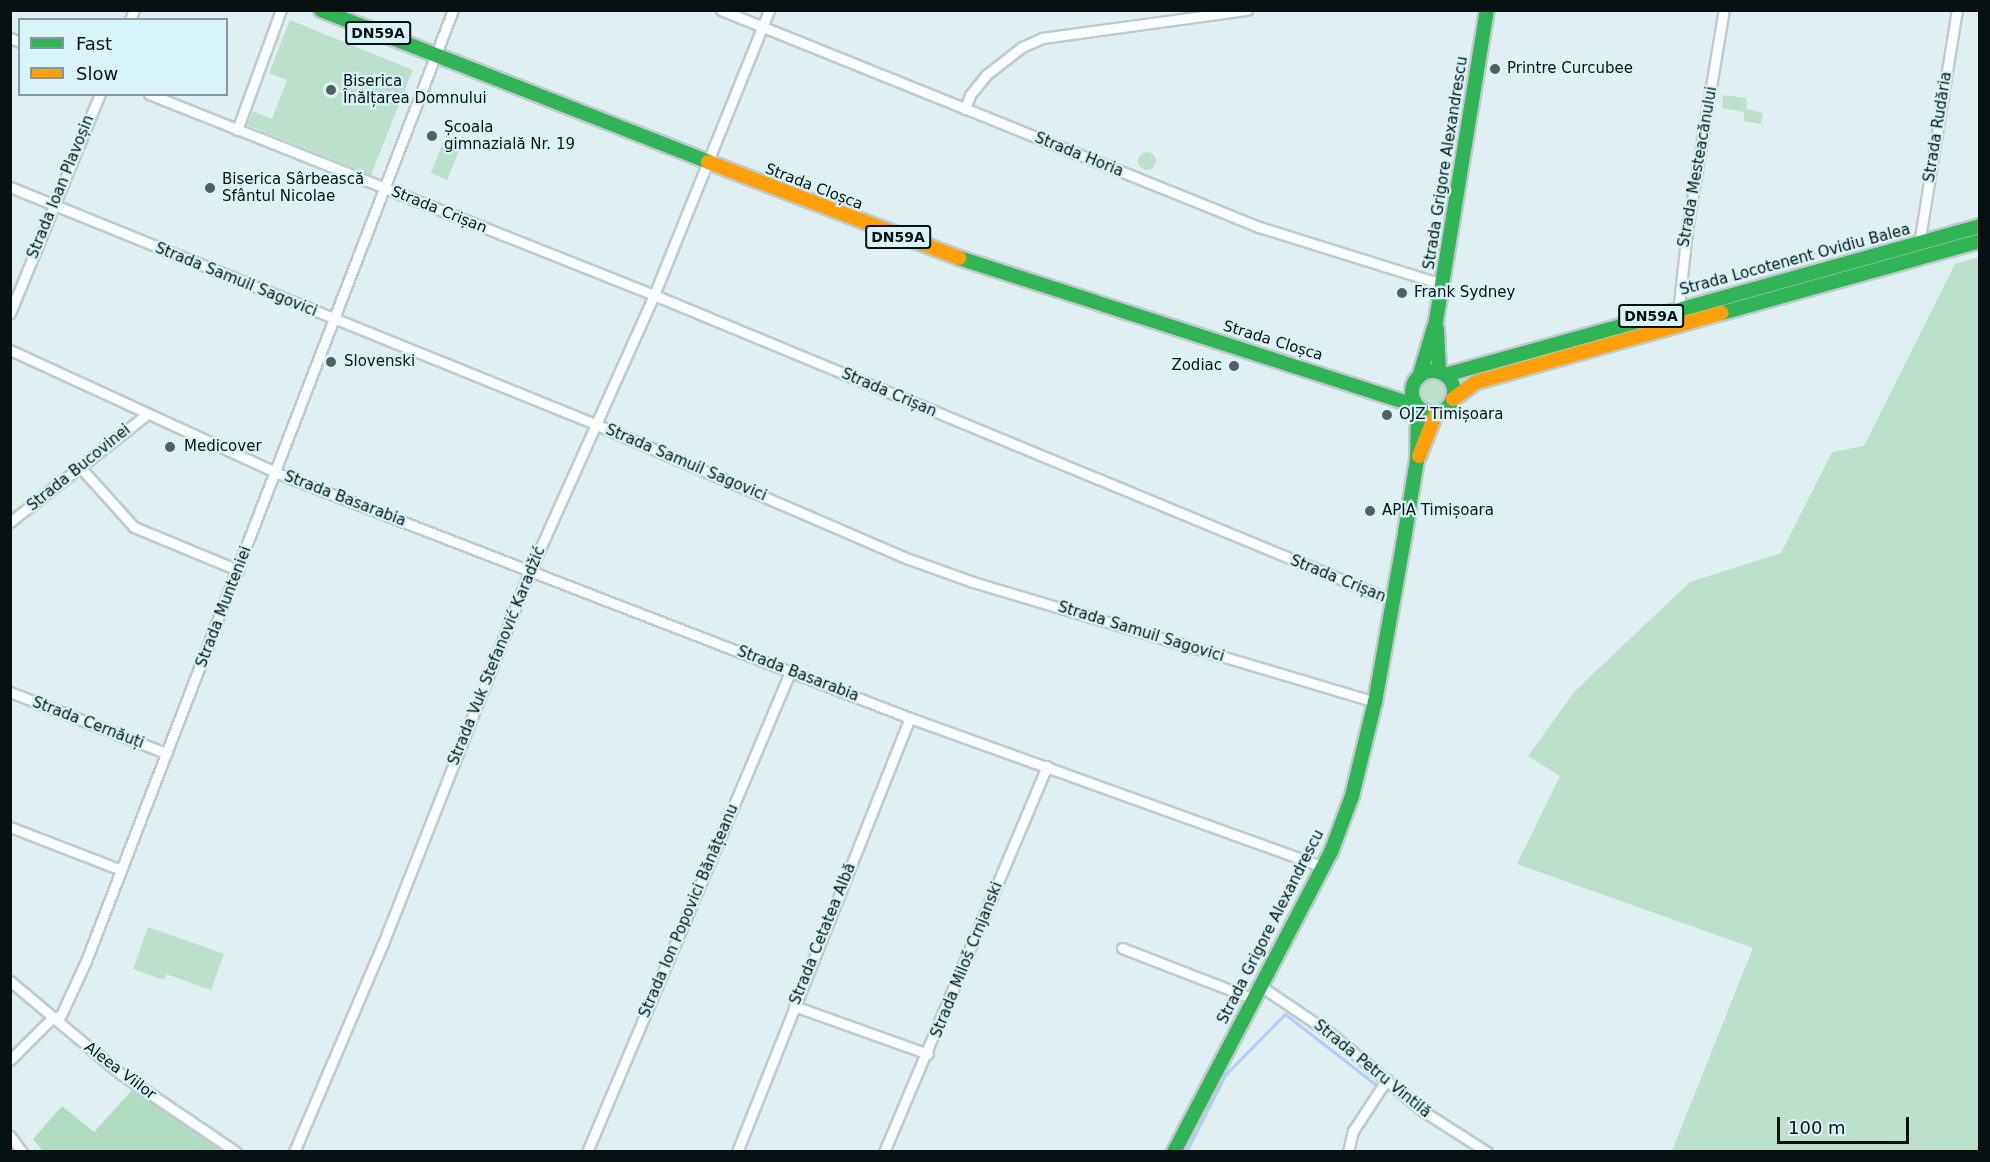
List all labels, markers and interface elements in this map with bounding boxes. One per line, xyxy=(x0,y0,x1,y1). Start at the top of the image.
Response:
legend xyxy=(18,18,228,96)
road number: DN59A xyxy=(345,22,411,44)
text: Fast xyxy=(76,33,112,54)
street label: Strada Grigore Alexandrescu xyxy=(1420,55,1472,271)
place label: Printre Curcubee xyxy=(1507,60,1633,78)
marker: Printre Curcubee xyxy=(1488,62,1502,76)
text: Slow xyxy=(76,63,118,84)
street label: Strada Rudăria xyxy=(1920,70,1956,184)
place label: Biserica Înălțarea Domnului xyxy=(343,72,487,107)
marker: Biserica Înălțarea Domnului xyxy=(324,83,338,97)
street label: Strada Mesteacănului xyxy=(1675,85,1721,249)
street label: Strada Ioan Plavoșin xyxy=(24,113,98,261)
place label: Școala gimnazială Nr. 19 xyxy=(444,118,575,153)
marker: Școala gimnazială Nr. 19 xyxy=(425,129,439,143)
street label: Strada Horia xyxy=(1032,129,1126,181)
street label: Strada Cloșca xyxy=(763,160,865,214)
place label: Biserica Sârbească Sfântul Nicolae xyxy=(222,170,364,205)
marker: Biserica Sârbească Sfântul Nicolae xyxy=(203,181,217,195)
street label: Strada Crișan xyxy=(389,183,489,237)
street label: Strada Locotenent Ovidiu Balea xyxy=(1678,221,1912,299)
road number: DN59A xyxy=(865,226,931,248)
street label: Strada Samuil Sagovici xyxy=(152,239,320,321)
place label: Frank Sydney xyxy=(1414,284,1515,302)
marker: Frank Sydney xyxy=(1395,286,1409,300)
road number: DN59A xyxy=(1618,305,1684,327)
street label: Strada Cloșca xyxy=(1221,317,1325,365)
marker: Slovenski xyxy=(322,353,340,371)
place label: Slovenski xyxy=(344,353,415,371)
place label: Zodiac xyxy=(1171,357,1222,375)
marker: Zodiac xyxy=(1227,359,1241,373)
street label: Strada Crișan xyxy=(839,365,939,421)
place label: OJZ Timișoara xyxy=(1399,406,1503,424)
marker: OJZ Timișoara xyxy=(1380,408,1394,422)
street label: Strada Bucovinei xyxy=(24,421,134,515)
street label: Strada Samuil Sagovici xyxy=(603,421,769,505)
marker: Medicover xyxy=(161,438,179,456)
place label: Medicover xyxy=(184,438,262,456)
street label: Strada Basarabia xyxy=(282,467,408,531)
place label: APIA Timișoara xyxy=(1382,502,1494,520)
marker: APIA Timișoara xyxy=(1363,504,1377,518)
street label: Strada Munteniei xyxy=(193,544,255,670)
street label: Strada Vuk Stefanović Karadžić xyxy=(445,544,549,768)
street label: Strada Crișan xyxy=(1288,552,1388,606)
street label: Strada Samuil Sagovici xyxy=(1056,598,1226,666)
street label: Strada Basarabia xyxy=(735,642,861,706)
street label: Strada Cernăuți xyxy=(30,693,146,753)
street label: Strada Ion Popovici Bănățeanu xyxy=(636,802,742,1020)
street label: Strada Grigore Alexandrescu xyxy=(1214,827,1328,1027)
street label: Strada Cetatea Albă xyxy=(786,861,860,1007)
street label: Strada Miloš Crnjanski xyxy=(927,879,1007,1041)
street label: Strada Petru Vintilă xyxy=(1310,1016,1434,1122)
street label: Aleea Viilor xyxy=(81,1038,159,1104)
scale bar xyxy=(1780,1105,1912,1143)
text: 100 m xyxy=(1788,1117,1846,1138)

